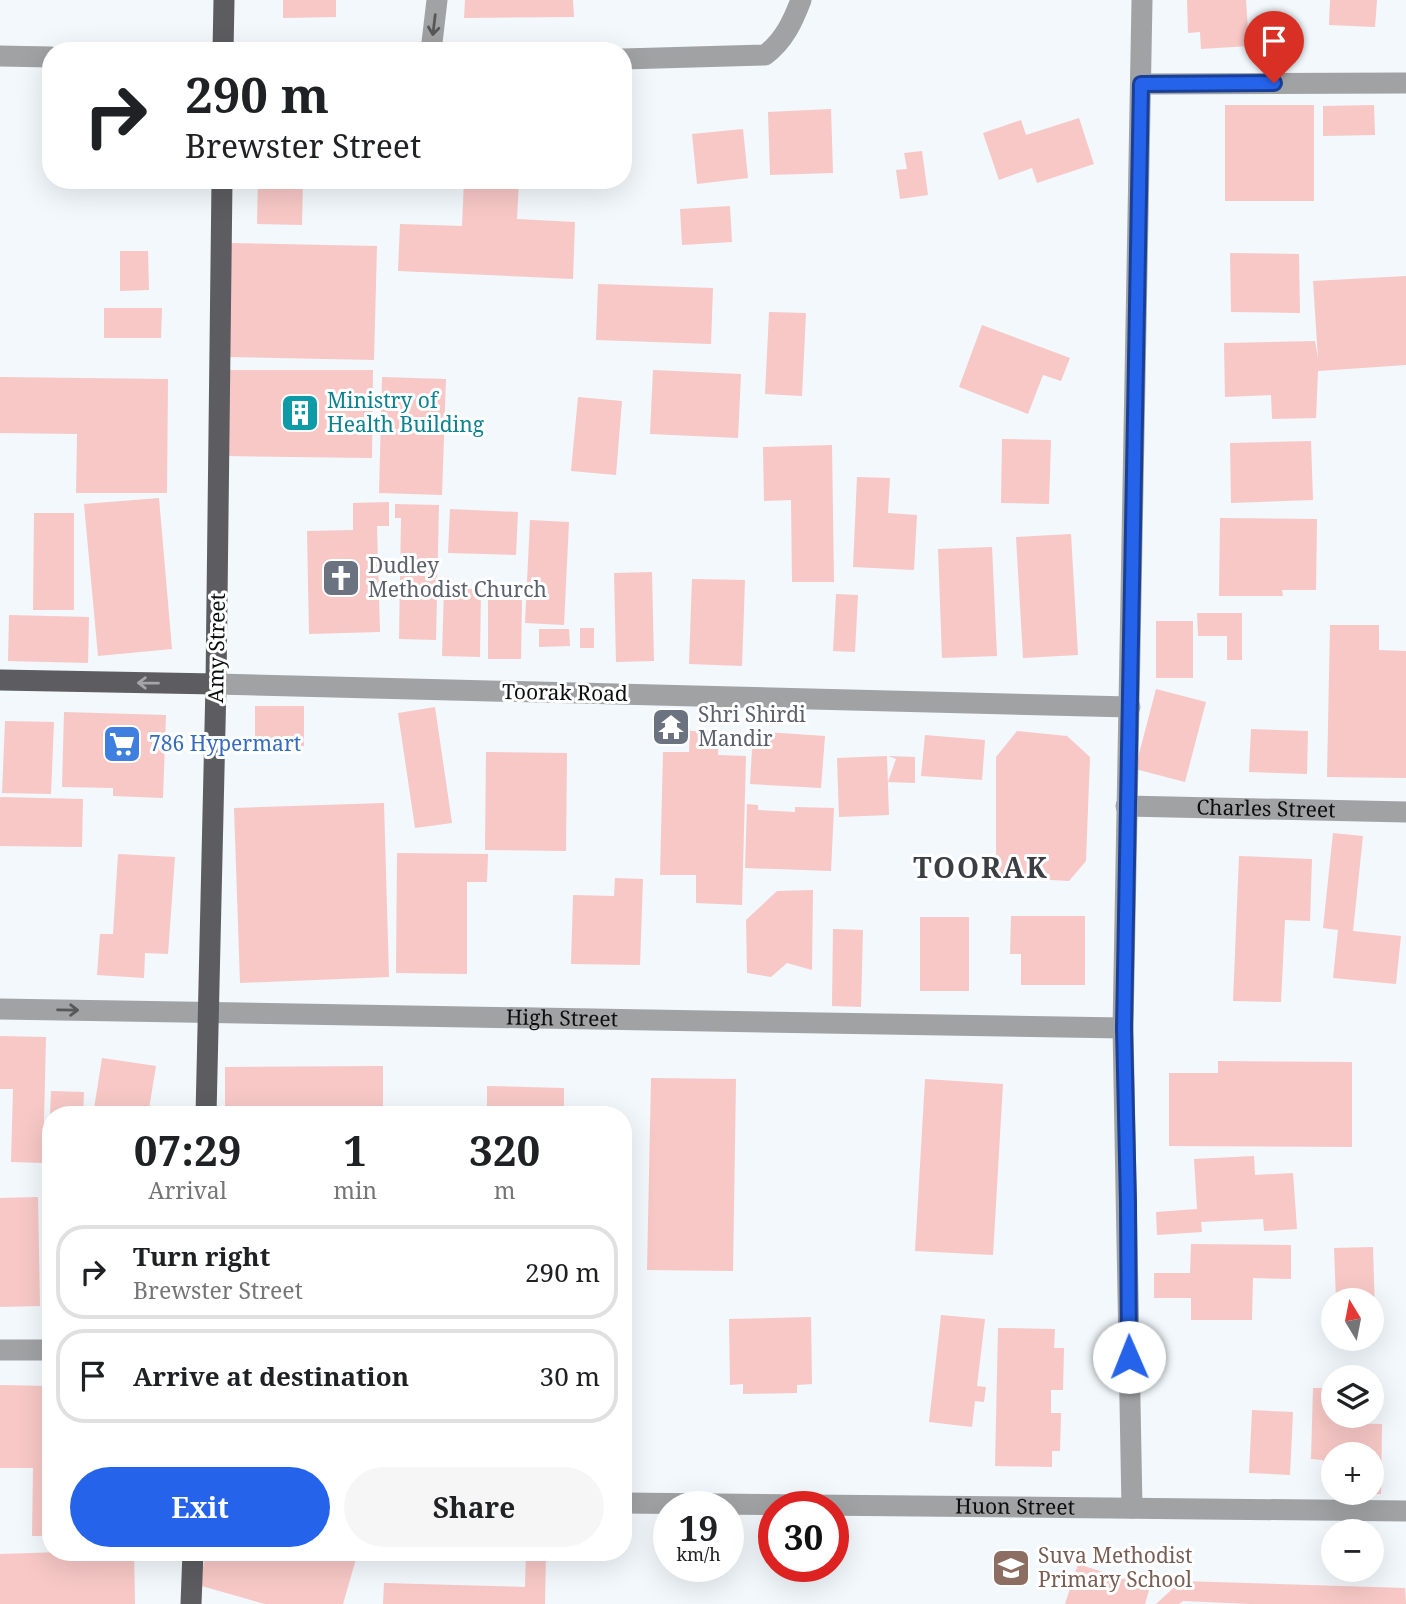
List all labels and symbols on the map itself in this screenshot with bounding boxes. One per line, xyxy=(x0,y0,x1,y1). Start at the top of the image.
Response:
pin xyxy=(1244,11,1304,83)
one-way arrow xyxy=(427,14,440,36)
place label: Ministry of Health Building xyxy=(327,386,485,438)
building icon: Ministry of Health Building xyxy=(279,392,321,434)
place label: Dudley Methodist Church xyxy=(368,551,547,603)
church icon: Dudley Methodist Church xyxy=(320,557,362,599)
street label: Amy Street xyxy=(201,593,231,703)
one-way arrow xyxy=(137,676,160,690)
street label: Toorak Road xyxy=(502,677,628,707)
place label: Shri Shirdi Mandir xyxy=(698,700,806,752)
temple icon: Shri Shirdi Mandir xyxy=(650,706,692,748)
supermarket icon: 786 Hypermart xyxy=(101,723,143,765)
place label: 786 Hypermart xyxy=(149,729,301,757)
street label: Charles Street xyxy=(1196,793,1336,823)
district label: TOORAK xyxy=(913,848,1049,886)
street label: High Street xyxy=(506,1003,618,1032)
one-way arrow xyxy=(56,1004,79,1017)
north arrow xyxy=(1321,1288,1384,1351)
position arrow xyxy=(1092,1320,1166,1394)
speed limit sign: 30 xyxy=(758,1491,849,1582)
street label: Huon Street xyxy=(955,1491,1075,1521)
place label: Suva Methodist Primary School xyxy=(1038,1541,1193,1593)
school or university icon: Suva Methodist Primary School xyxy=(990,1547,1032,1589)

